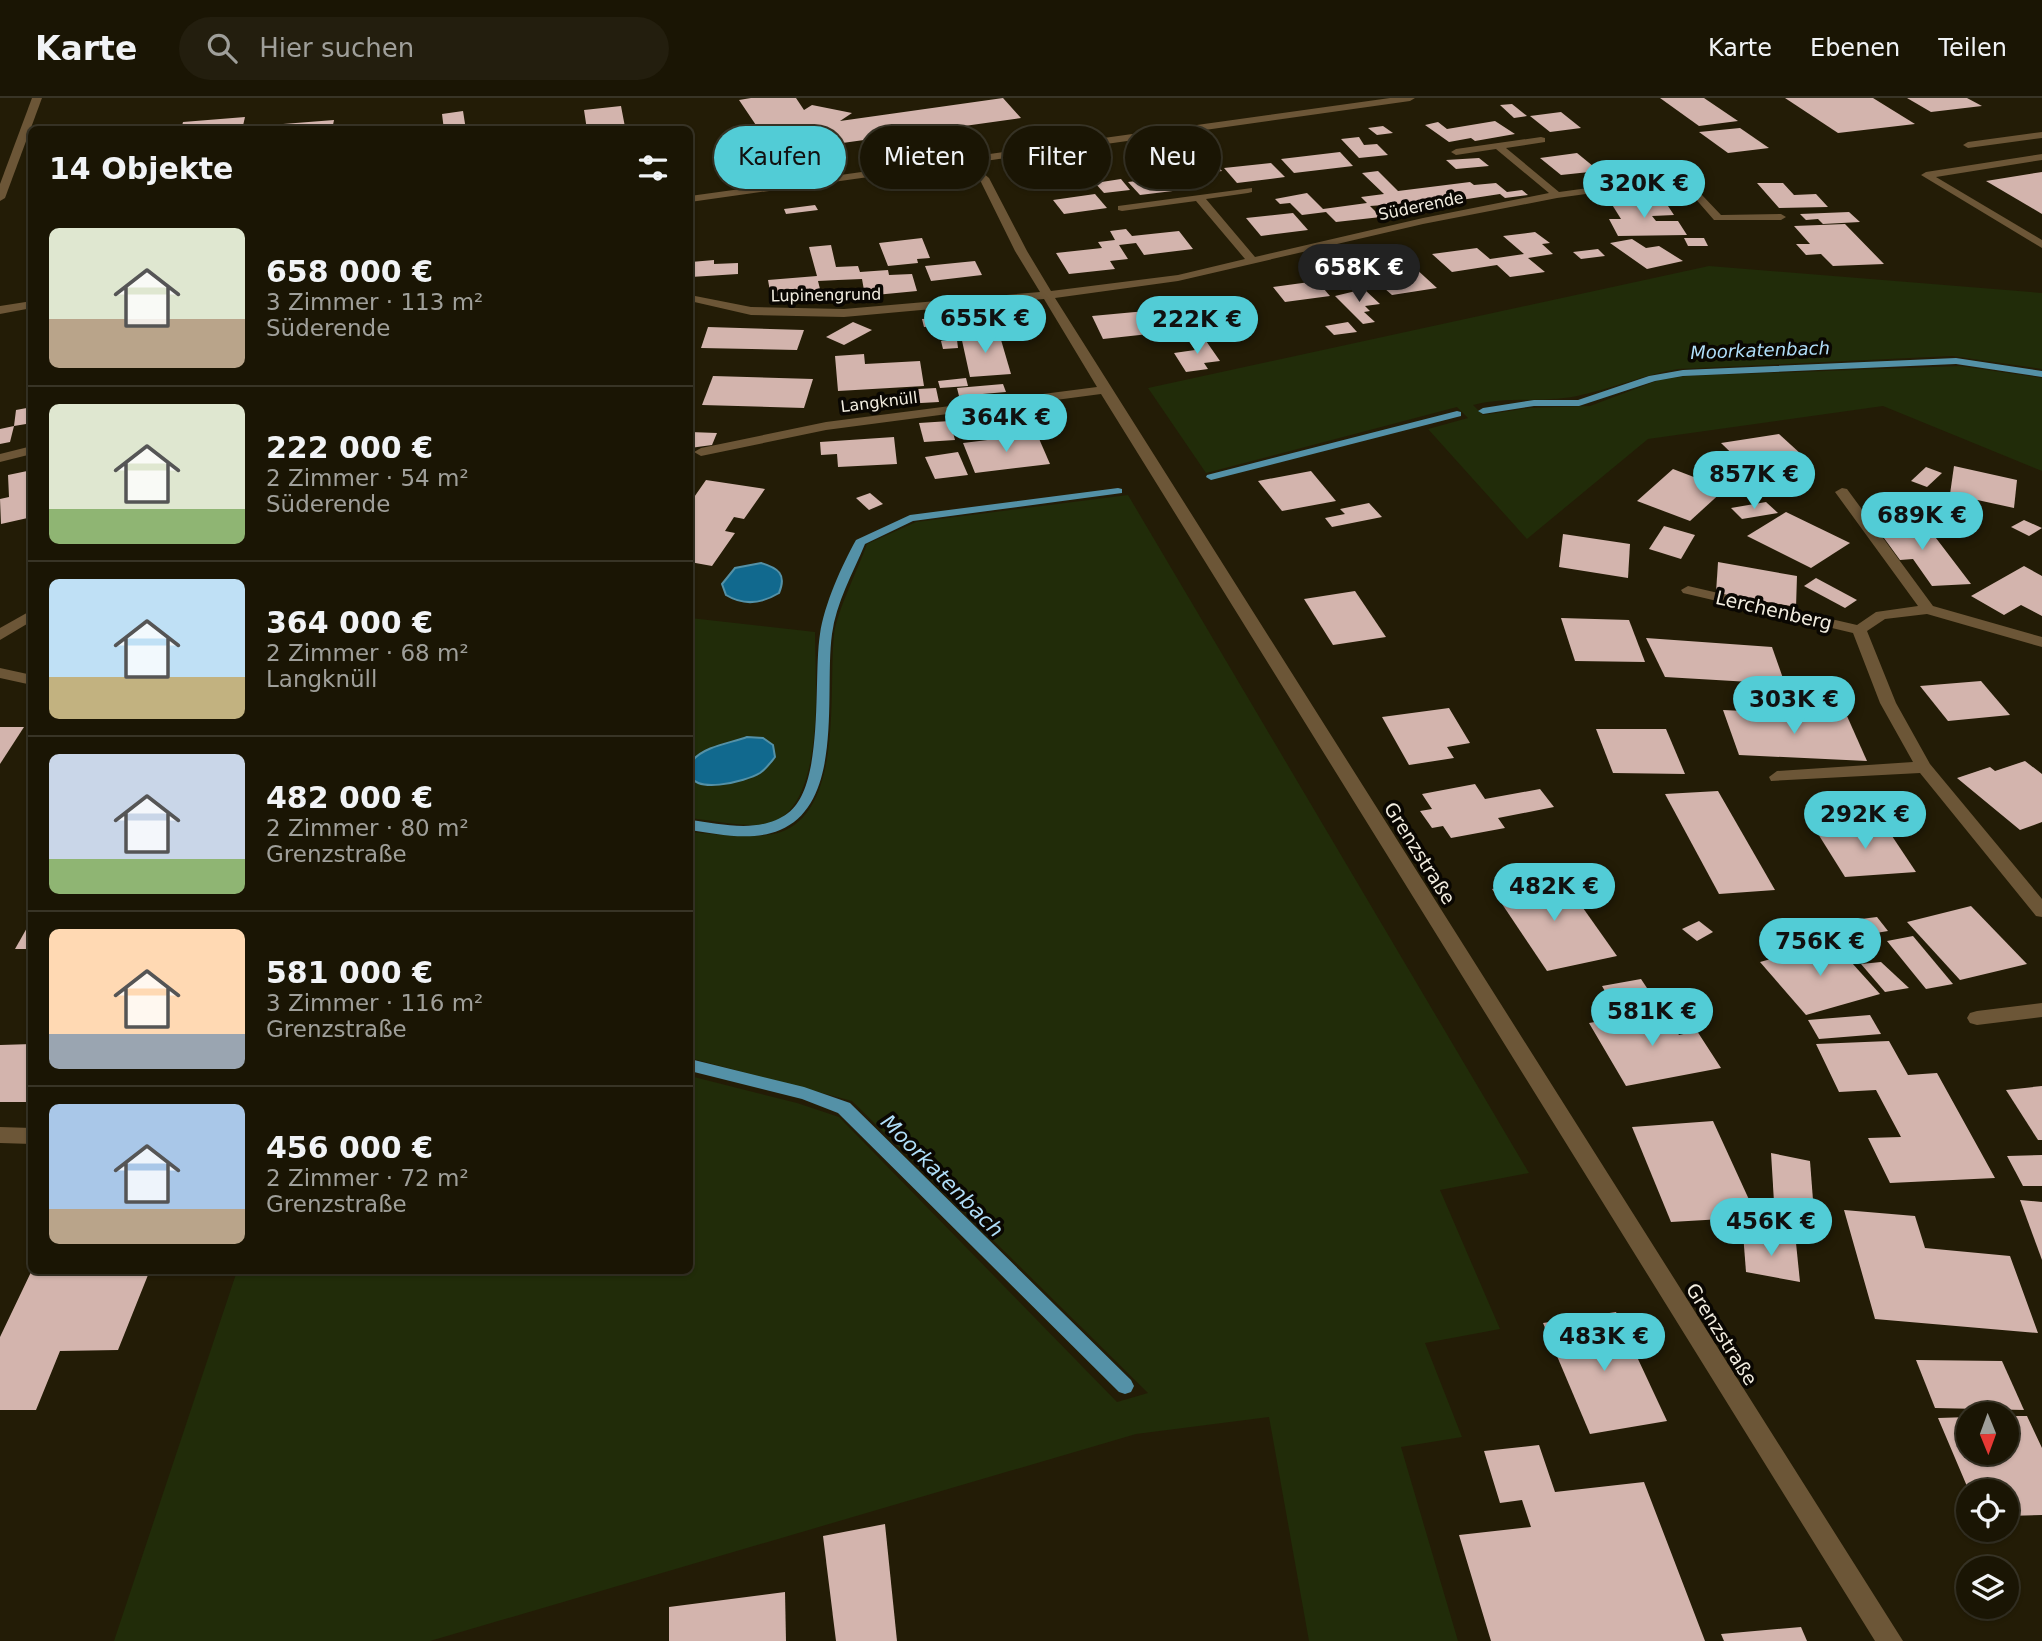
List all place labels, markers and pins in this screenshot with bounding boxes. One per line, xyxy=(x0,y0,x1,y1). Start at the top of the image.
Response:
pin: 320K € xyxy=(1587,160,1701,220)
pin: 658K € xyxy=(1302,244,1416,304)
pin: 655K € xyxy=(928,296,1042,355)
pin: 222K € xyxy=(1140,296,1254,356)
pin: 364K € xyxy=(949,394,1063,454)
pin: 857K € xyxy=(1697,452,1811,511)
pin: 689K € xyxy=(1865,492,1979,552)
pin: 303K € xyxy=(1737,676,1851,736)
pin: 292K € xyxy=(1808,792,1922,851)
pin: 482K € xyxy=(1497,864,1611,923)
pin: 756K € xyxy=(1763,918,1877,978)
pin: 581K € xyxy=(1595,988,1709,1048)
pin: 456K € xyxy=(1714,1198,1828,1258)
pin: 483K € xyxy=(1547,1314,1661,1373)

